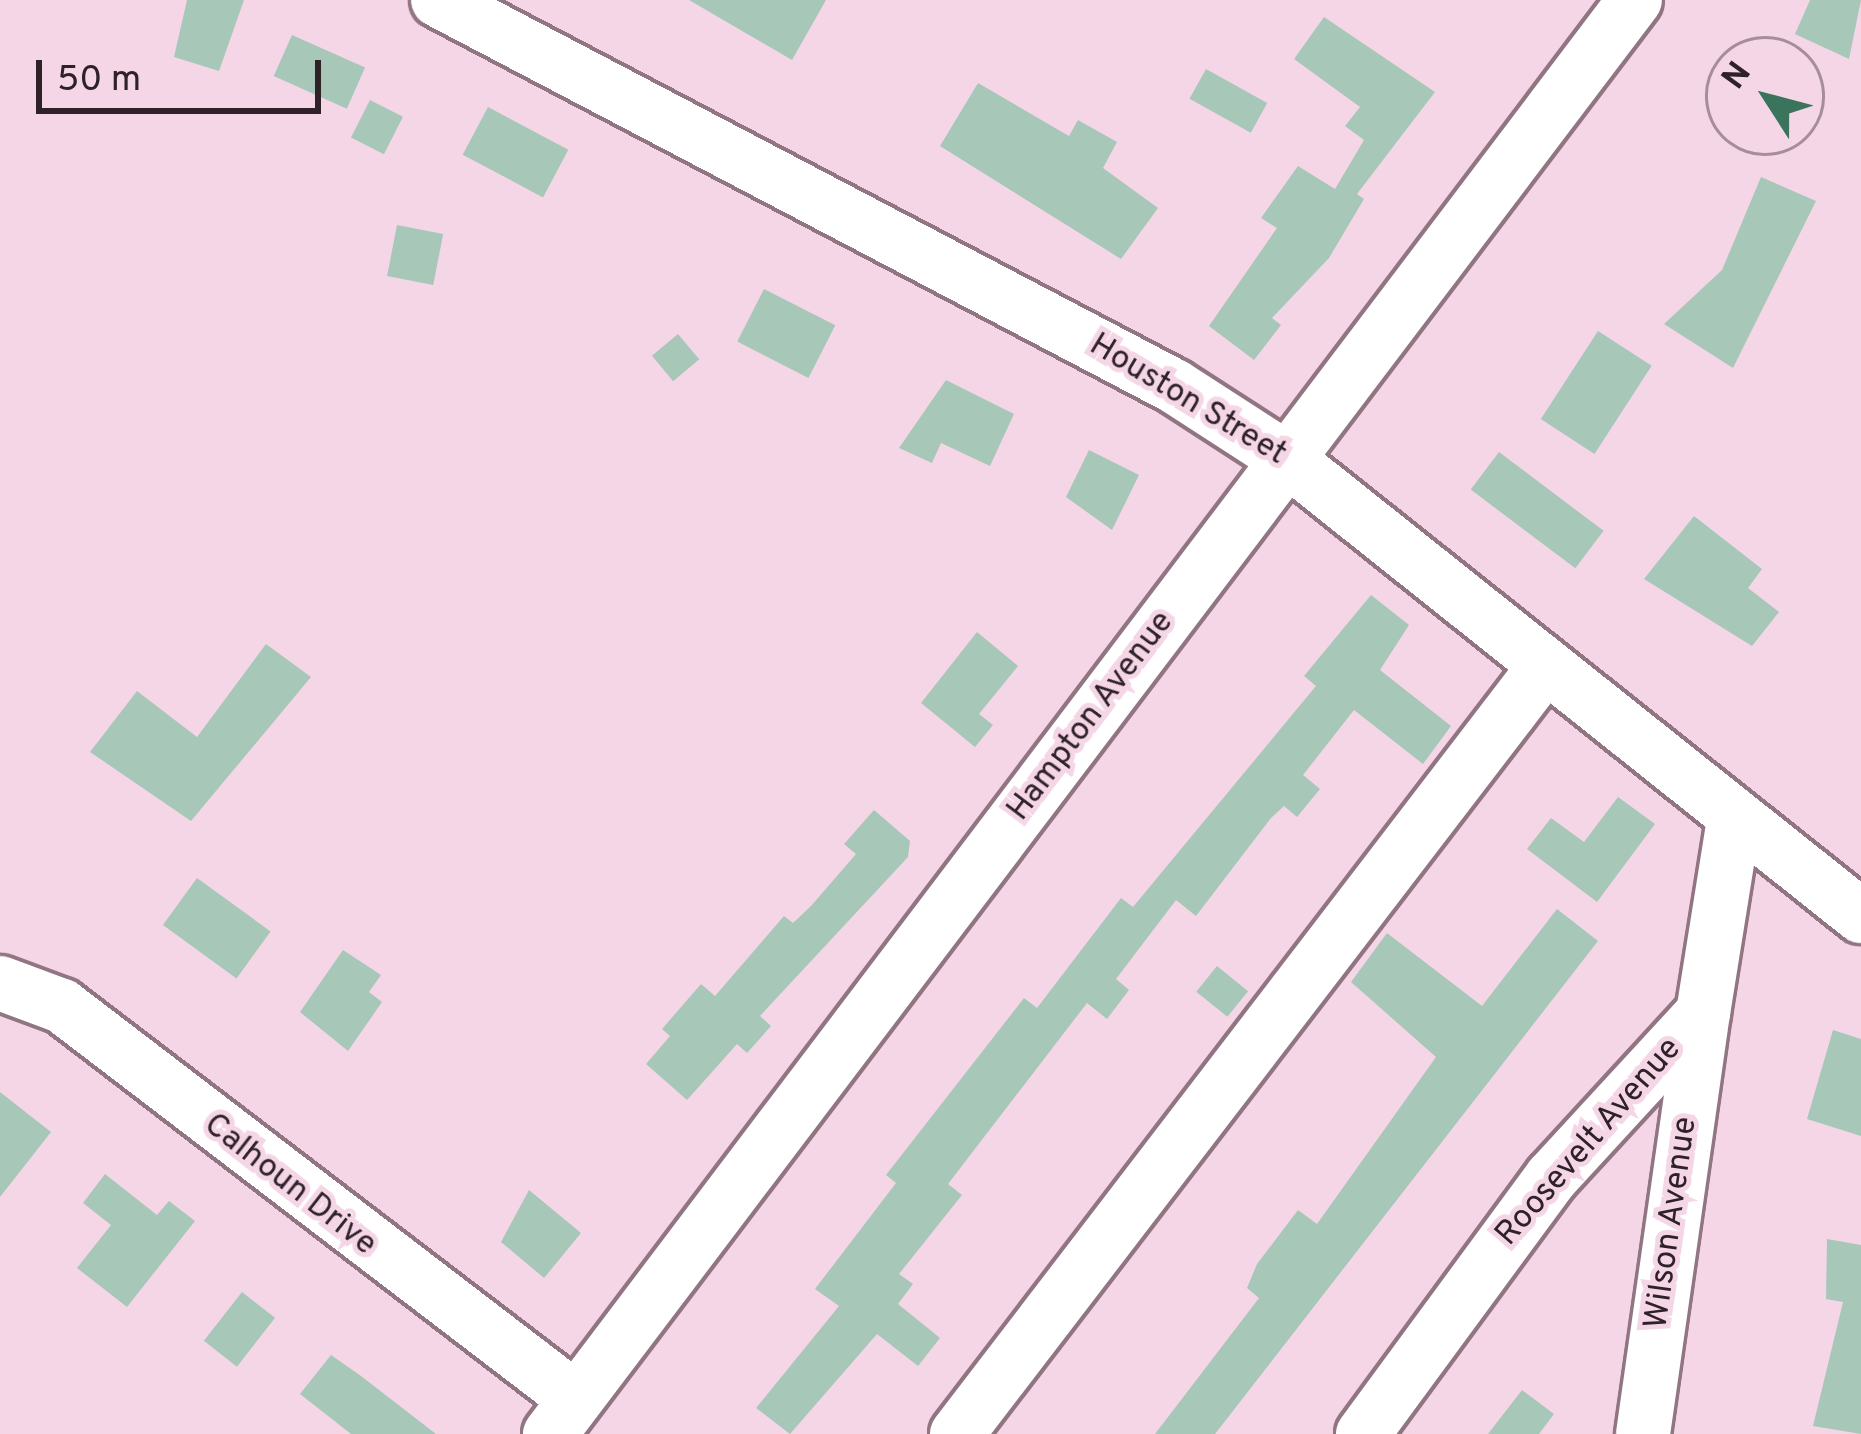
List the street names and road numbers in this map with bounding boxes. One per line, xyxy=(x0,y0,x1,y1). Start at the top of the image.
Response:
street label: Houston Street xyxy=(1081,327,1293,475)
street label: Hampton Avenue xyxy=(1000,604,1184,830)
street label: Roosevelt Avenue xyxy=(1488,1030,1692,1256)
street label: Calhoun Drive xyxy=(195,1106,383,1266)
street label: Wilson Avenue xyxy=(1638,1114,1708,1332)

